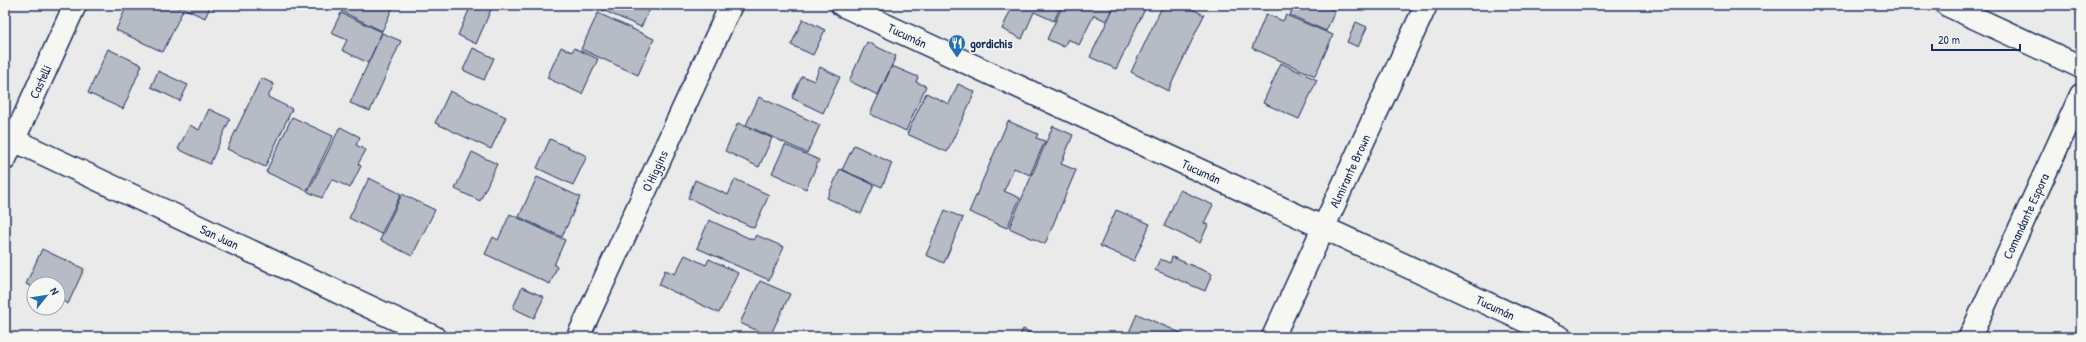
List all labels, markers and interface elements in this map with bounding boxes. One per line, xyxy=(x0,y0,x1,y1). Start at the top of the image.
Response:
street label: Tucumán xyxy=(885,18,930,52)
scale bar xyxy=(1932,26,2020,52)
text: 20 m xyxy=(1938,31,1960,48)
restaurant icon: gordichis xyxy=(947,33,967,58)
place label: gordichis xyxy=(970,34,1012,53)
street label: Castelli xyxy=(25,62,56,101)
street label: Almirante Brown xyxy=(1325,131,1374,210)
street label: O'Higgins xyxy=(637,147,672,194)
street label: Tucumán xyxy=(1179,154,1224,188)
street label: Comandante Espora xyxy=(1998,170,2053,262)
street label: San Juan xyxy=(197,220,242,253)
north arrow xyxy=(26,276,66,316)
text: N xyxy=(47,285,62,297)
street label: Tucumán xyxy=(1473,290,1518,324)

